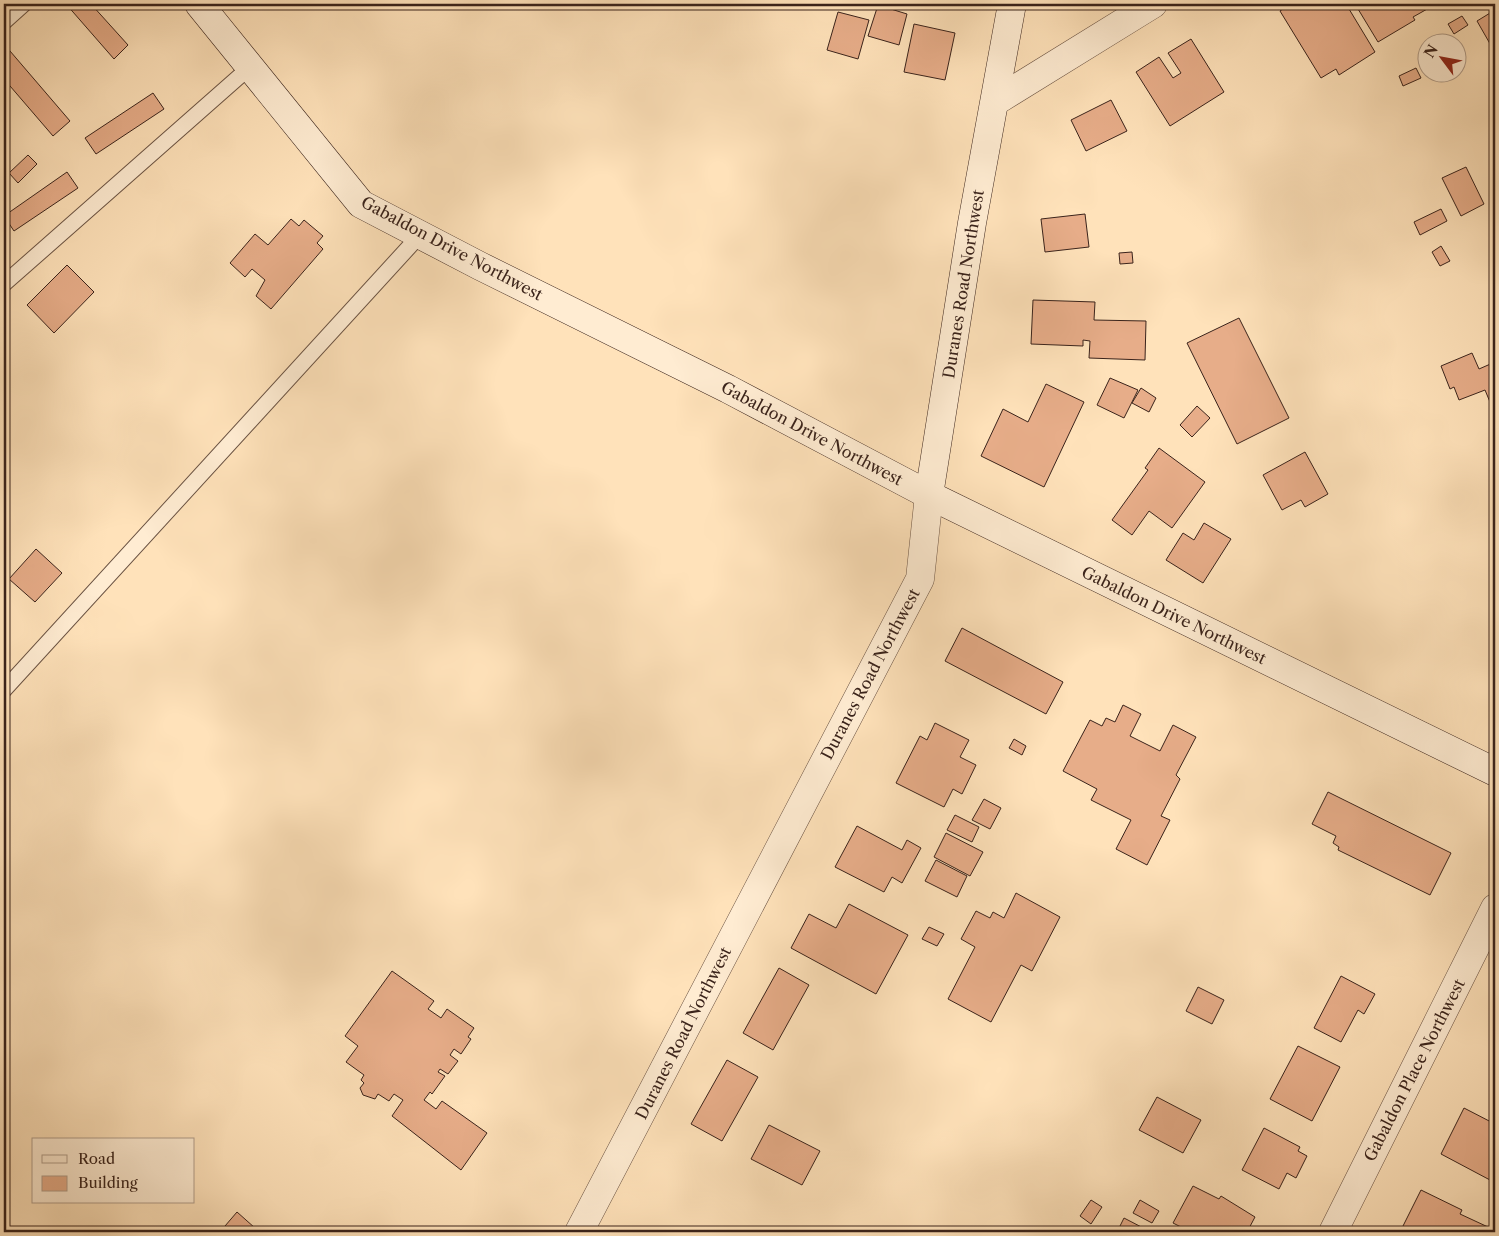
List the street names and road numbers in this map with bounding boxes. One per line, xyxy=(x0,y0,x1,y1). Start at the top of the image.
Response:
street label: Duranes Road Northwest xyxy=(938,188,988,380)
street label: Gabaldon Drive Northwest xyxy=(358,192,547,305)
street label: Gabaldon Drive Northwest xyxy=(718,377,907,490)
street label: Gabaldon Drive Northwest xyxy=(1078,562,1270,669)
street label: Duranes Road Northwest xyxy=(816,585,924,763)
street label: Duranes Road Northwest xyxy=(631,943,735,1123)
street label: Gabaldon Place Northwest xyxy=(1359,975,1469,1165)

